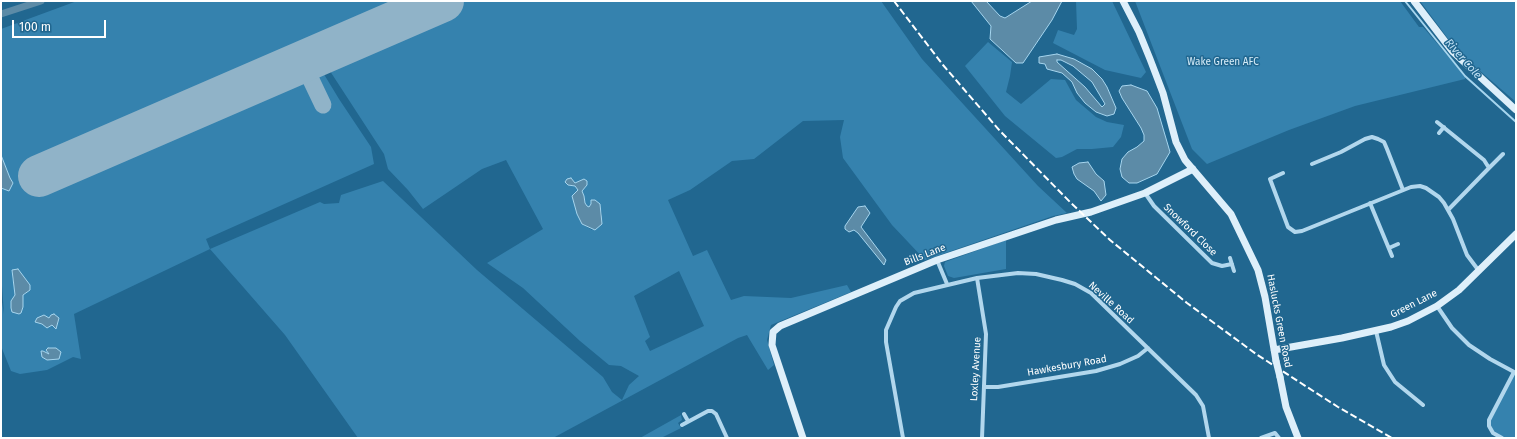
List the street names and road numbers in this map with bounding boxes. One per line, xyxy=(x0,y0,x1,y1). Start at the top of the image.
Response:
street label: Snowford Close xyxy=(1161,201,1219,259)
street label: Bills Lane xyxy=(902,242,948,268)
street label: Haslucks Green Road xyxy=(1264,273,1294,369)
street label: Neville Road xyxy=(1086,279,1136,327)
street label: Green Lane xyxy=(1389,287,1439,321)
street label: Loxley Avenue xyxy=(968,337,984,401)
street label: Hawkesbury Road xyxy=(1026,353,1108,379)

